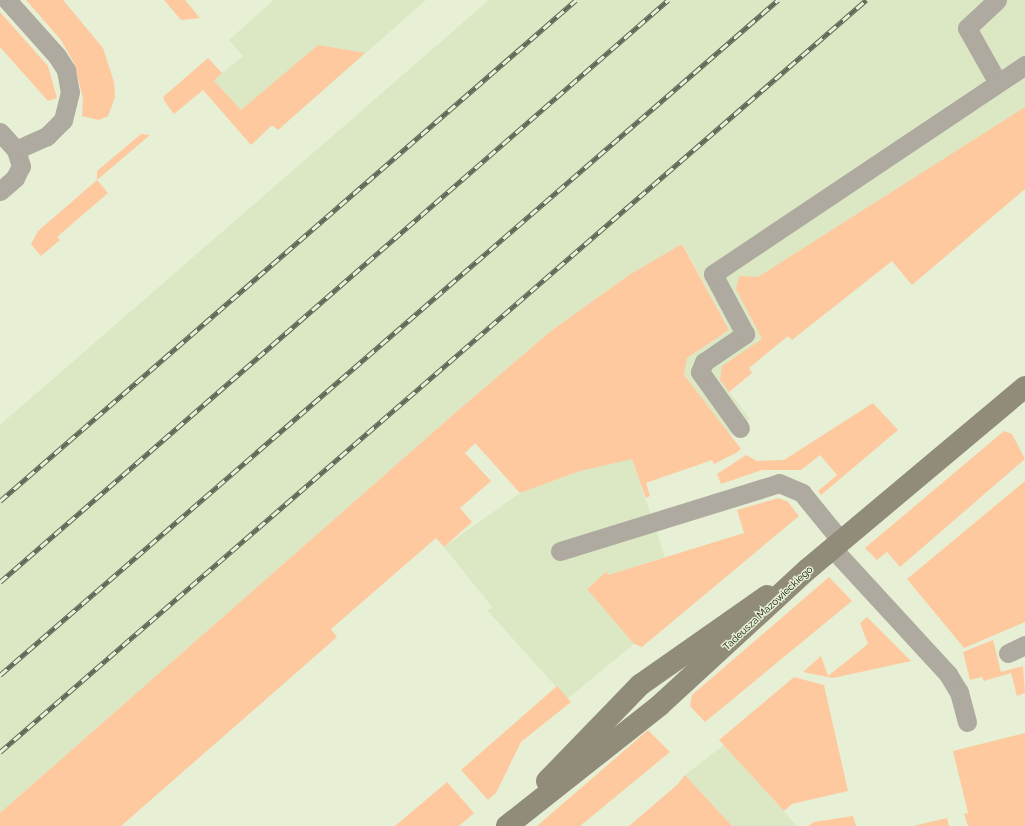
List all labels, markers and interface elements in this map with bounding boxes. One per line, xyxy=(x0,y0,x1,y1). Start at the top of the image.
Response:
street label: Tadeusza Mazowieckiego xyxy=(721,563,815,653)

